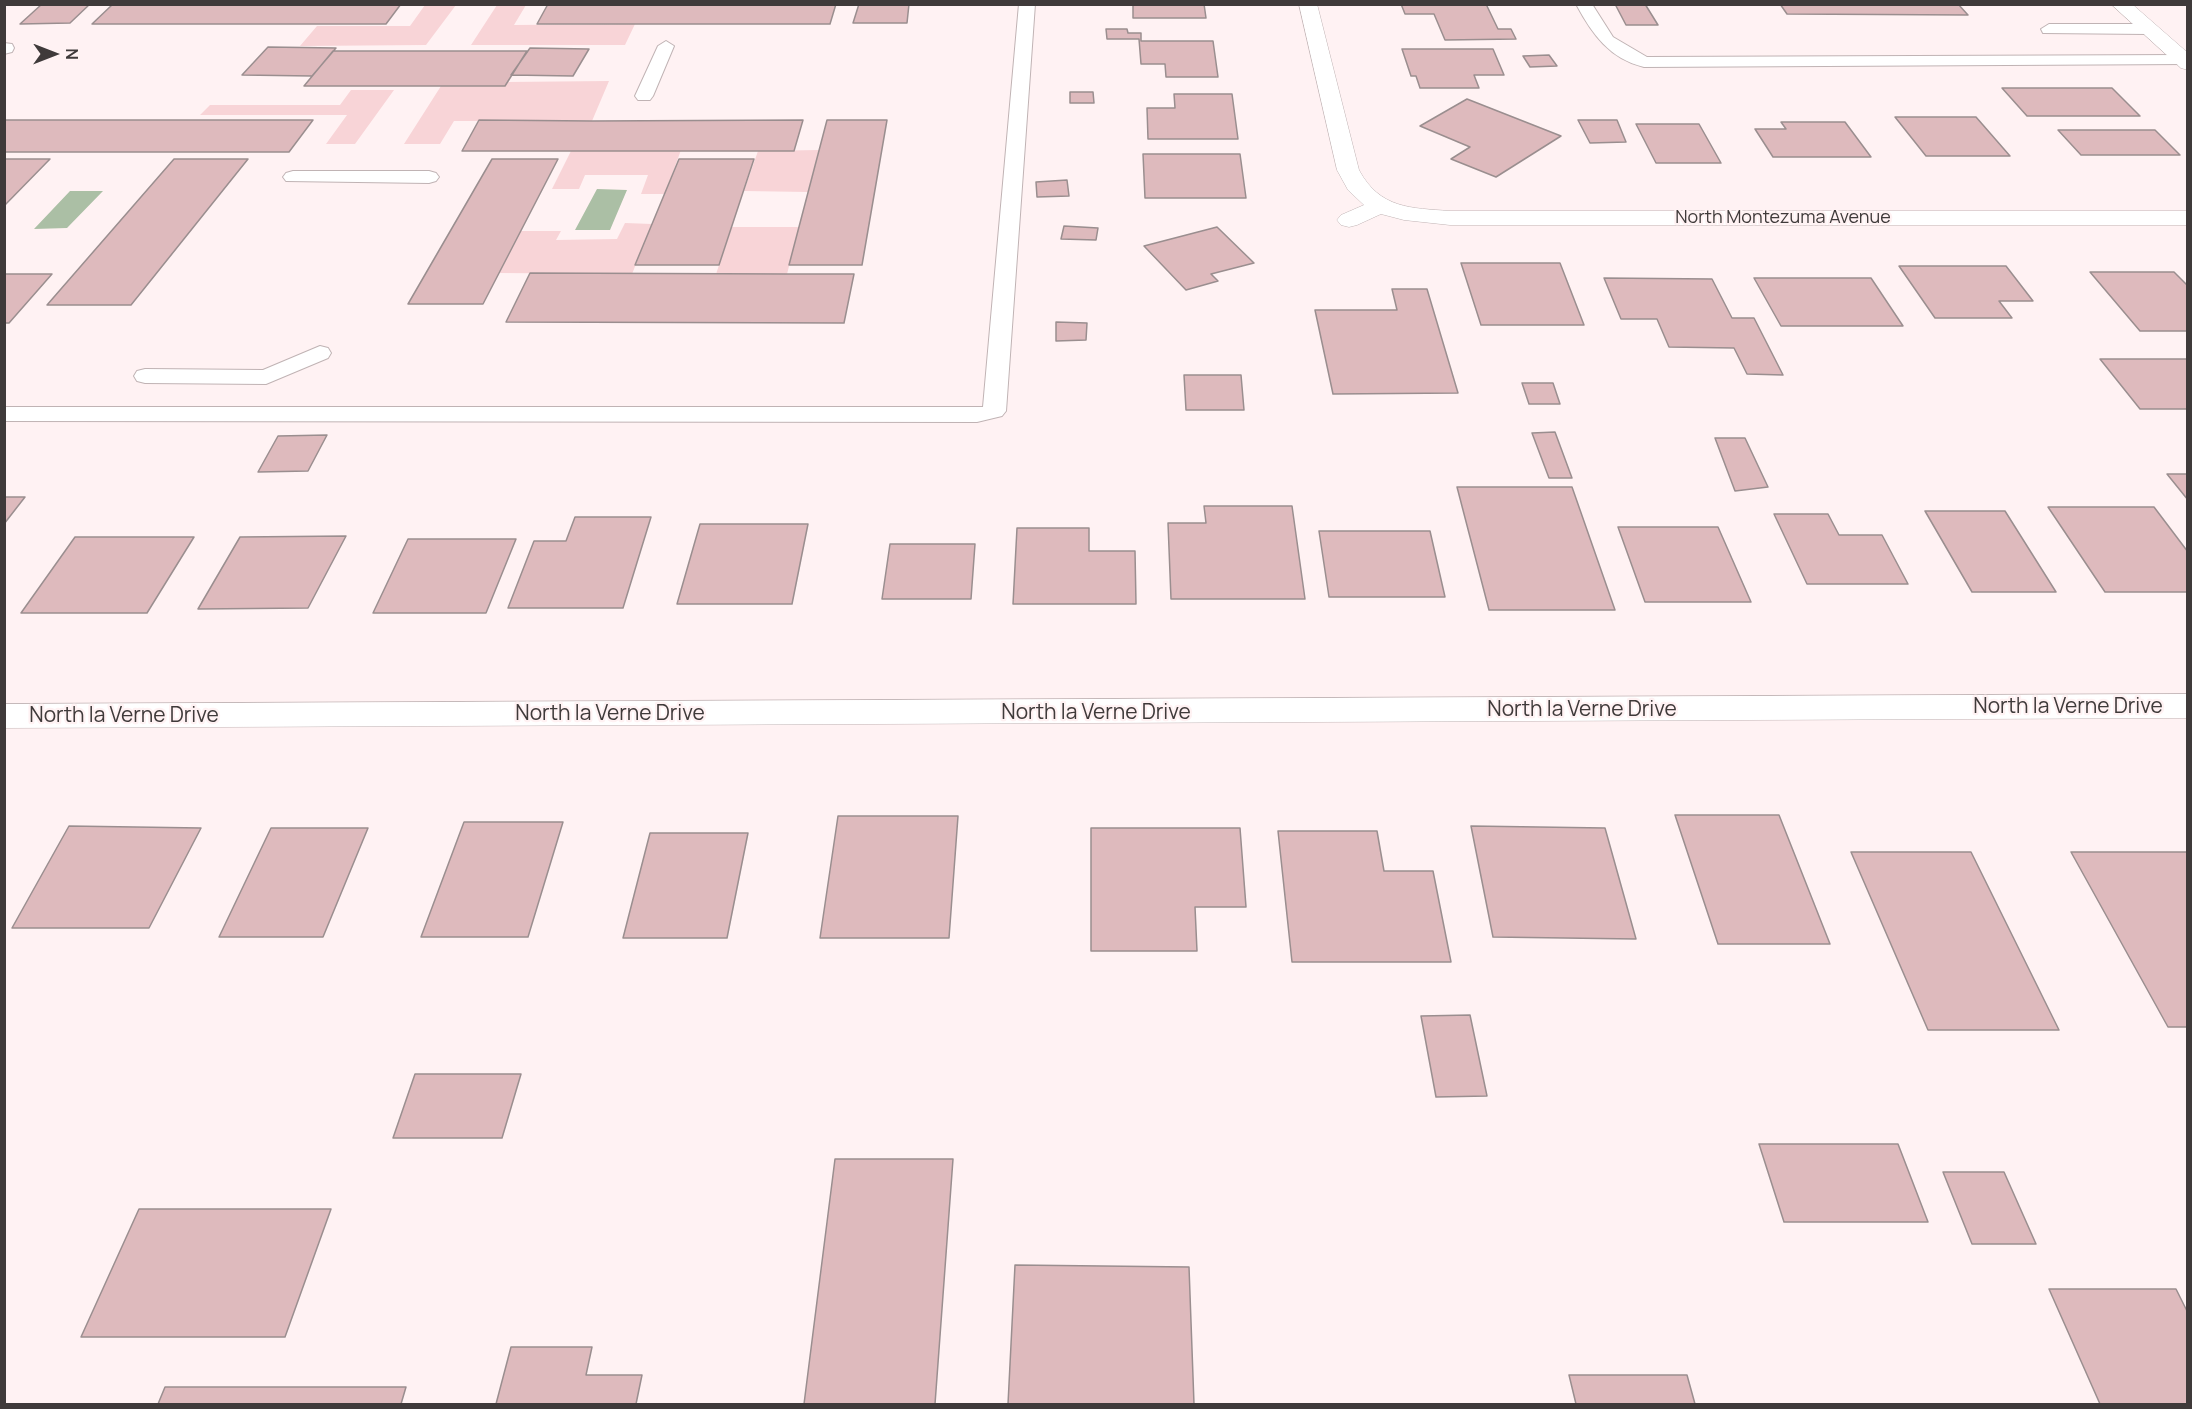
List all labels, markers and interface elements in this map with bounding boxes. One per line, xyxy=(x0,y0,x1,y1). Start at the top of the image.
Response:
north arrow xyxy=(24,24,84,84)
text: N xyxy=(61,48,83,60)
street label: North Montezuma Avenue xyxy=(1675,207,1891,229)
street label: North la Verne Drive xyxy=(1973,694,2163,720)
street label: North la Verne Drive xyxy=(1487,697,1677,723)
street label: North la Verne Drive xyxy=(1001,700,1191,726)
street label: North la Verne Drive xyxy=(515,701,705,727)
street label: North la Verne Drive xyxy=(29,703,219,729)

